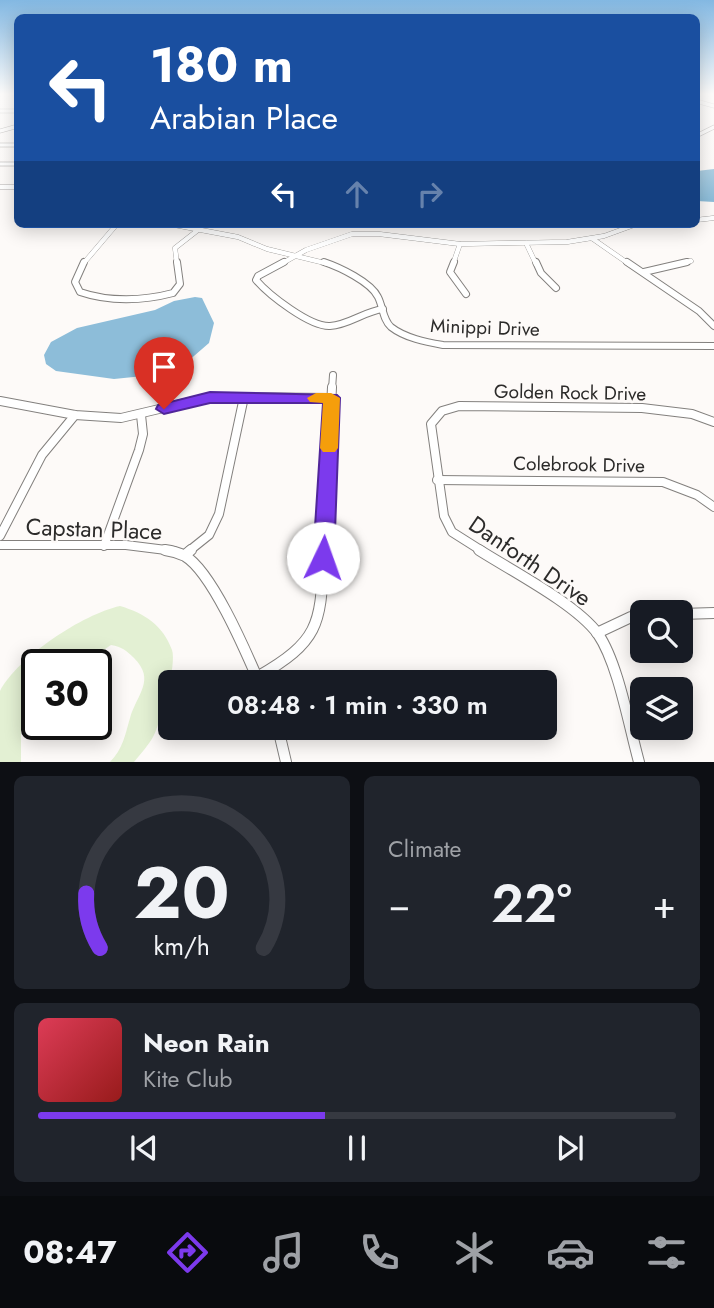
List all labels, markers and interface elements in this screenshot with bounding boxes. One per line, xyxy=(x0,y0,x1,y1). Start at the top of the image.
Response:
text: 180 m xyxy=(150,30,293,100)
icon: left xyxy=(35,42,126,133)
text: Arabian Place xyxy=(150,95,338,141)
icon: left xyxy=(265,175,303,213)
icon: ahead xyxy=(338,175,376,213)
icon: right xyxy=(411,175,449,213)
street label: Minippi Drive xyxy=(430,312,541,343)
pin xyxy=(134,337,194,409)
icon: arrive xyxy=(145,348,183,386)
street label: Golden Rock Drive xyxy=(494,378,647,407)
street label: Colebrook Drive xyxy=(513,450,645,479)
street label: Danforth Drive xyxy=(462,507,598,615)
street label: Capstan Place xyxy=(25,510,163,548)
position arrow xyxy=(286,521,360,595)
map controls xyxy=(630,600,693,740)
button: search xyxy=(630,600,693,663)
speed limit sign: 30 xyxy=(21,649,112,740)
button: layers xyxy=(630,677,693,740)
text: 08:48 · 1 min · 330 m xyxy=(227,686,488,724)
text: Climate xyxy=(388,832,461,866)
text: 20 xyxy=(134,841,230,946)
text: 22° xyxy=(491,866,572,942)
text: − xyxy=(388,877,410,932)
text: + xyxy=(653,877,676,932)
text: km/h xyxy=(154,928,210,964)
text: Neon Rain xyxy=(143,1024,270,1062)
text: Kite Club xyxy=(143,1062,232,1096)
icon: previous xyxy=(125,1129,163,1167)
icon: pause xyxy=(338,1129,376,1167)
icon: next xyxy=(551,1129,589,1167)
icon: directions xyxy=(163,1228,212,1277)
icon: music xyxy=(259,1228,308,1277)
icon: phone xyxy=(355,1228,404,1277)
icon: climate xyxy=(450,1228,499,1277)
icon: car xyxy=(546,1228,595,1277)
icon: filters xyxy=(642,1228,691,1277)
text: 08:47 xyxy=(23,1229,117,1275)

